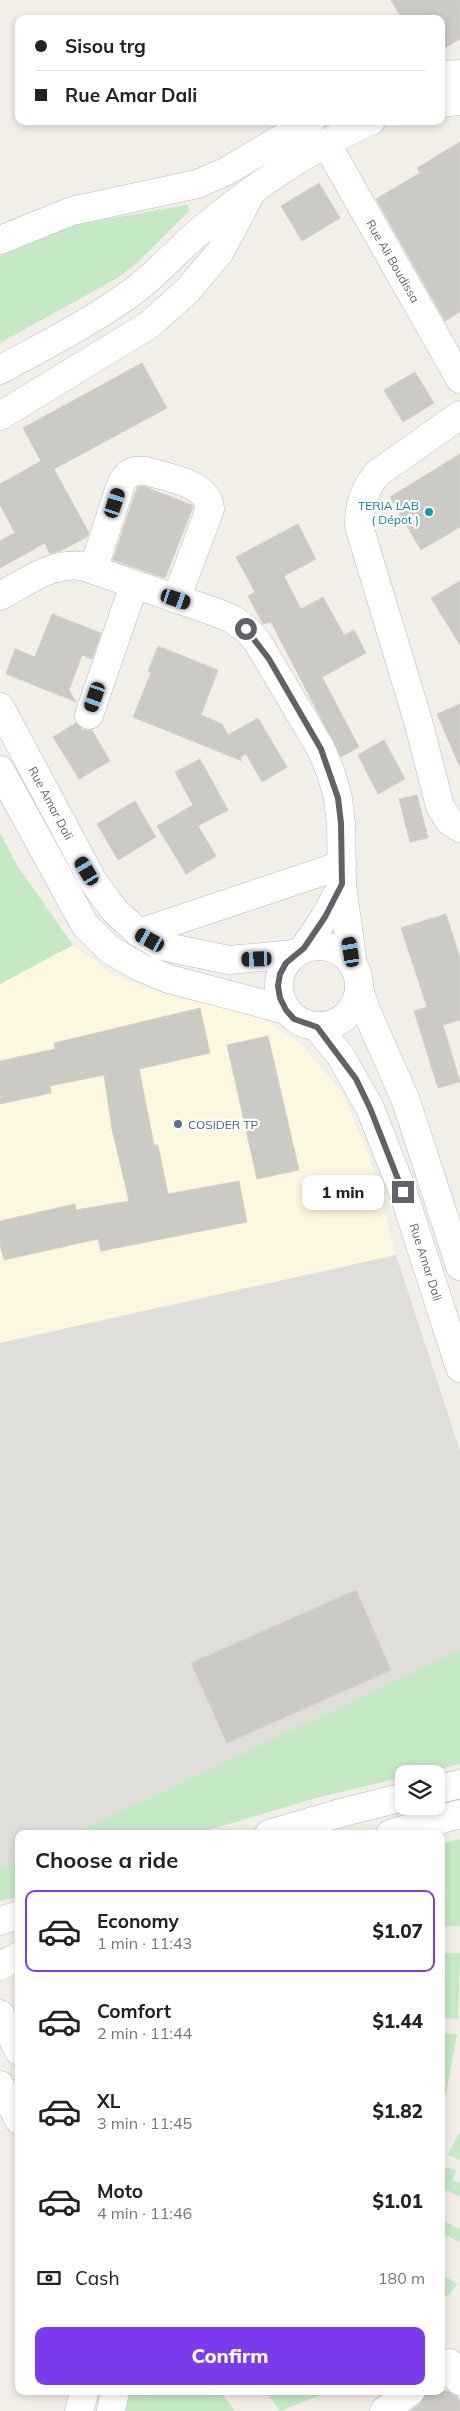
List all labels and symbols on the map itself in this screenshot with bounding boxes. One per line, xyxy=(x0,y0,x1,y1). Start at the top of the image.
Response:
street label: Rue Ali Boudissa xyxy=(363,217,423,305)
car xyxy=(103,486,126,520)
place label: TERIA LAB ( Dépot ) xyxy=(358,498,419,527)
marker: TERIA LAB ( Dépot ) xyxy=(423,506,435,518)
car xyxy=(159,587,192,611)
route start xyxy=(235,618,257,640)
car xyxy=(83,680,106,714)
street label: Rue Amar Dali xyxy=(25,764,77,842)
car xyxy=(72,854,101,888)
car xyxy=(133,926,166,954)
car xyxy=(341,936,360,968)
car xyxy=(241,951,272,967)
place label: COSIDER TP xyxy=(188,1117,259,1132)
marker: COSIDER TP xyxy=(172,1118,184,1130)
callout: 1 min xyxy=(303,1174,386,1210)
route end xyxy=(392,1181,414,1203)
street label: Rue Amar Dali xyxy=(406,1221,446,1303)

